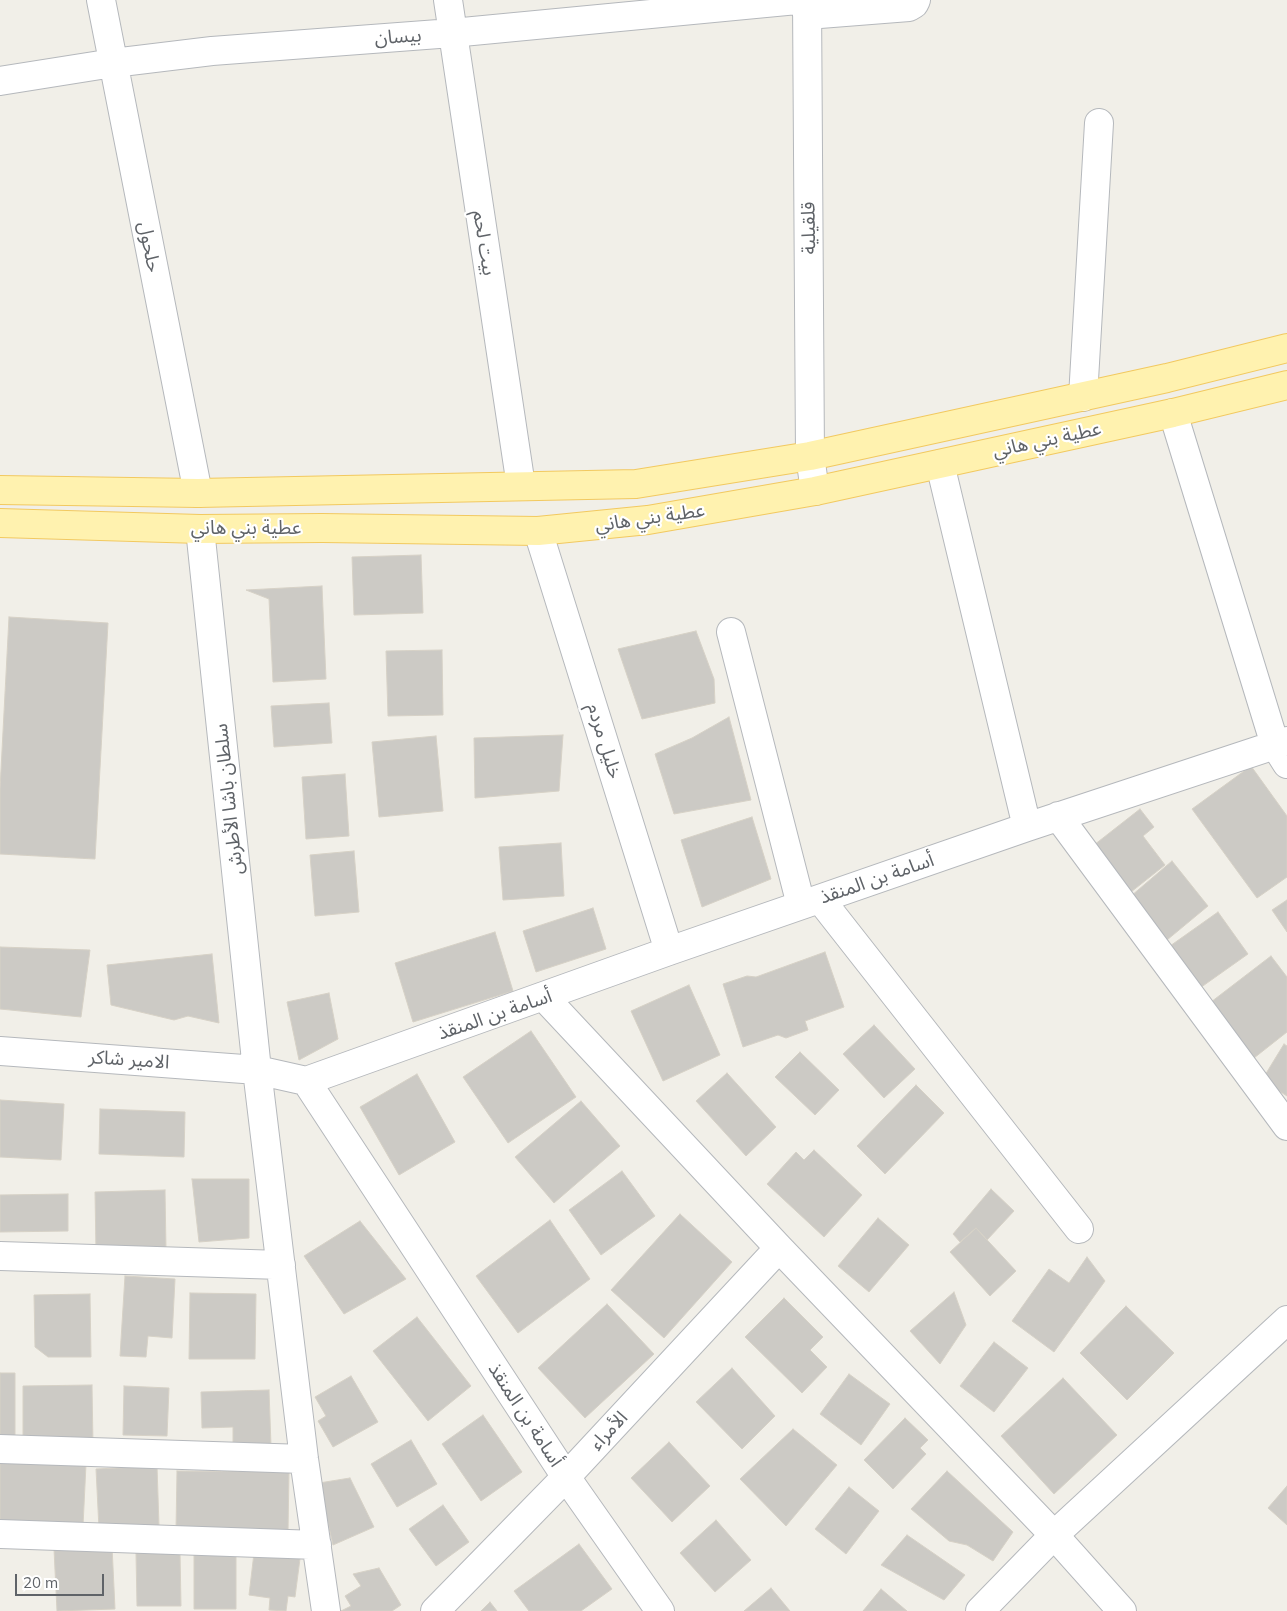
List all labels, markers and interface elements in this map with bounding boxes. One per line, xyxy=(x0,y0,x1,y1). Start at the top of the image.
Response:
street label: بيسان xyxy=(374,24,422,50)
street label: قلقيلية xyxy=(797,201,821,255)
street label: بيت لحم xyxy=(468,209,500,277)
street label: حلحول xyxy=(133,220,165,274)
street label: عطية بني هاني xyxy=(991,417,1103,463)
street label: عطية بني هاني xyxy=(594,499,706,537)
street label: عطية بني هاني xyxy=(191,517,301,539)
street label: خليل مردم xyxy=(582,700,626,782)
street label: سلطان باشا الأطرش xyxy=(210,722,248,876)
street label: أسامة بن المنقذ xyxy=(817,849,937,909)
street label: أسامة بن المنقذ xyxy=(435,985,555,1045)
street label: الامير شاكر xyxy=(88,1046,170,1074)
street label: أسامة بن المنقذ xyxy=(483,1359,567,1471)
street label: الأمراء xyxy=(585,1407,633,1455)
scale bar xyxy=(18,1564,106,1596)
text: 20 m xyxy=(23,1573,58,1592)

